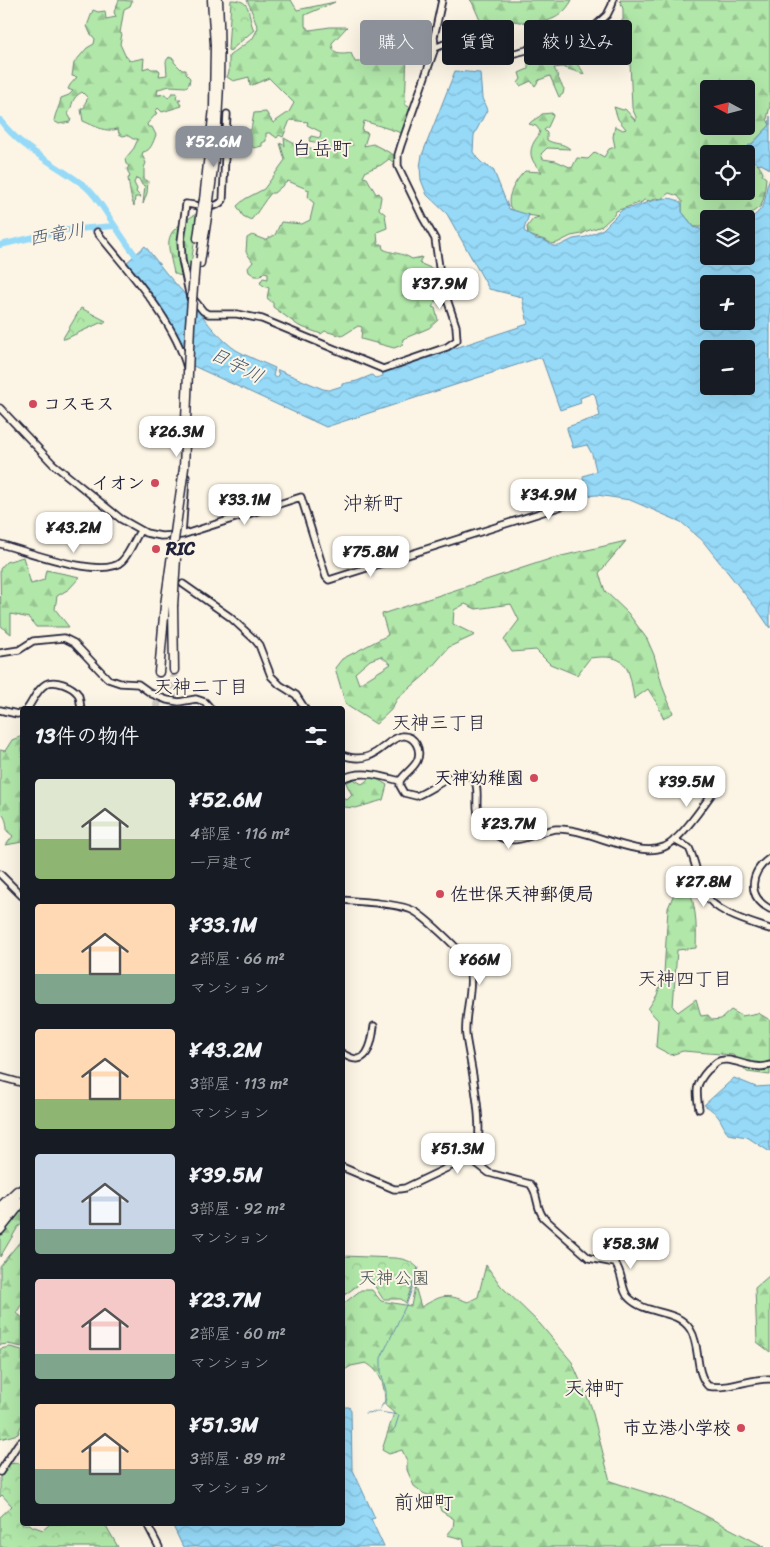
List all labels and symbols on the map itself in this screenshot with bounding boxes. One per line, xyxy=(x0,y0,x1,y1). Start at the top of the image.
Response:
north arrow xyxy=(700,80,755,135)
pin: ¥52.6M xyxy=(173,126,255,168)
district label: 白岳町 xyxy=(292,131,352,166)
water label: 西竜川 xyxy=(26,213,88,255)
pin: ¥37.9M xyxy=(399,268,481,310)
water label: 日宇川 xyxy=(204,337,270,393)
place label: コスモス xyxy=(43,388,114,420)
marker: コスモス xyxy=(27,398,39,410)
pin: ¥26.3M xyxy=(136,416,218,458)
place label: イオン xyxy=(91,467,145,499)
marker: イオン xyxy=(149,477,161,489)
pin: ¥34.9M xyxy=(508,478,590,521)
pin: ¥33.1M xyxy=(204,484,286,526)
district label: 沖新町 xyxy=(343,486,403,521)
pin: ¥43.2M xyxy=(33,512,115,554)
place label: RIC xyxy=(165,533,196,565)
pin: ¥75.8M xyxy=(330,536,412,578)
marker: RIC xyxy=(150,543,162,555)
district label: 天神二丁目 xyxy=(153,670,249,703)
district label: 天神三丁目 xyxy=(391,706,487,739)
place label: 天神幼稚園 xyxy=(434,762,524,794)
pin: ¥39.5M xyxy=(646,766,728,808)
marker: 天神幼稚園 xyxy=(528,772,540,784)
pin: ¥23.7M xyxy=(468,808,550,850)
pin: ¥27.8M xyxy=(663,866,745,908)
place label: 佐世保天神郵便局 xyxy=(450,878,594,910)
marker: 佐世保天神郵便局 xyxy=(434,888,446,900)
pin: ¥66M xyxy=(450,944,510,986)
district label: 天神四丁目 xyxy=(637,962,733,995)
pin: ¥51.3M xyxy=(417,1132,499,1175)
pin: ¥58.3M xyxy=(590,1228,672,1270)
park label: 天神公園 xyxy=(358,1262,430,1294)
district label: 天神町 xyxy=(564,1371,624,1406)
place label: 市立港小学校 xyxy=(623,1412,731,1444)
marker: 市立港小学校 xyxy=(735,1422,747,1434)
district label: 前畑町 xyxy=(394,1485,454,1520)

